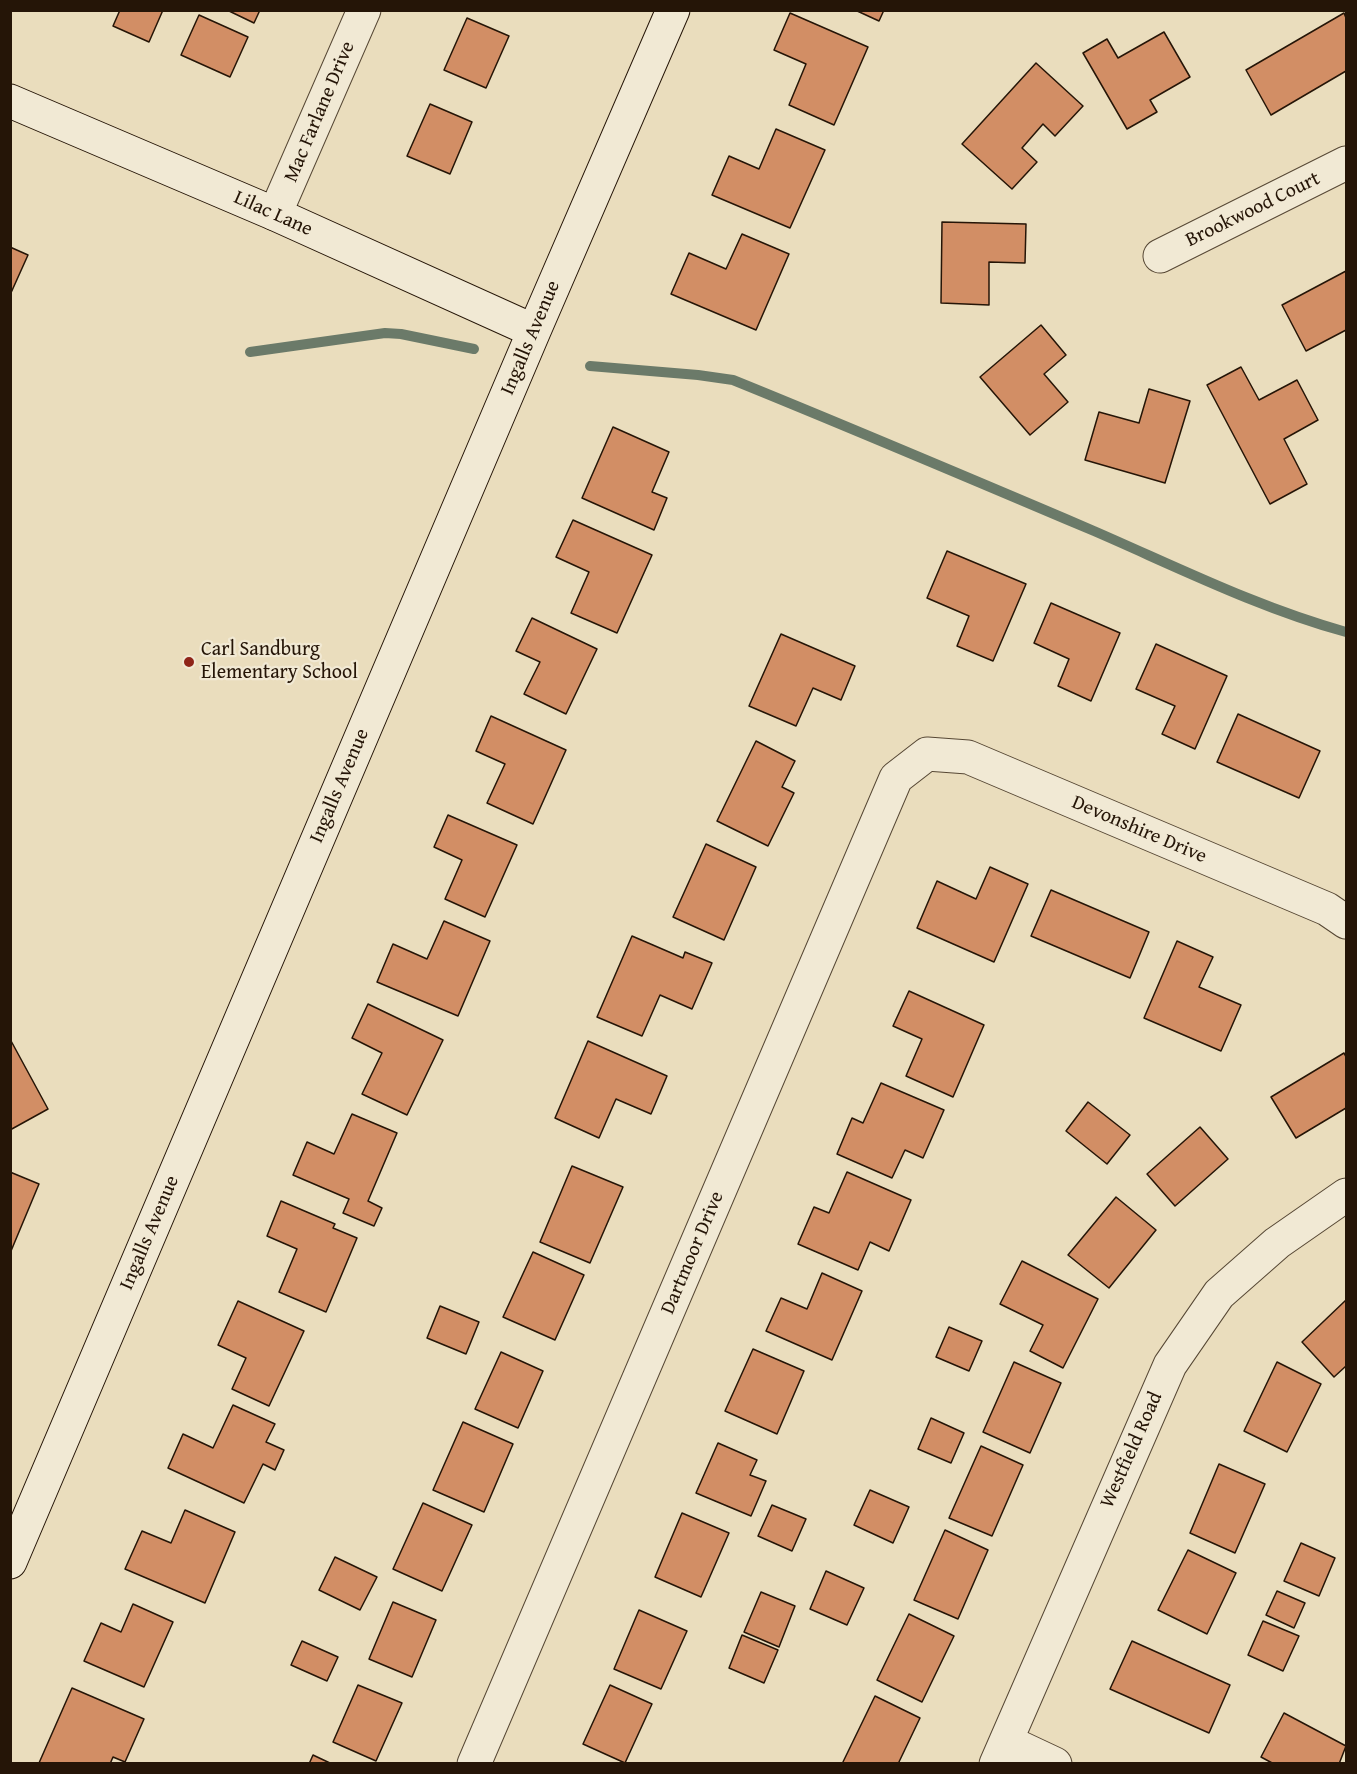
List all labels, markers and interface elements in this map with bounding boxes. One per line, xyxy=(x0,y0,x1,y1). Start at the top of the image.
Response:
street label: Mac Farlane Drive xyxy=(280,38,360,186)
street label: Brookwood Court xyxy=(1182,167,1324,253)
street label: Lilac Lane xyxy=(230,186,316,242)
street label: Ingalls Avenue xyxy=(496,277,566,399)
place label: Carl Sandburg Elementary School xyxy=(201,638,358,685)
marker: Carl Sandburg Elementary School xyxy=(182,655,196,669)
street label: Ingalls Avenue xyxy=(305,725,375,847)
street label: Devonshire Drive xyxy=(1068,791,1210,869)
street label: Ingalls Avenue xyxy=(115,1172,185,1294)
street label: Dartmoor Drive xyxy=(656,1188,730,1318)
street label: Westfield Road xyxy=(1096,1388,1168,1512)

